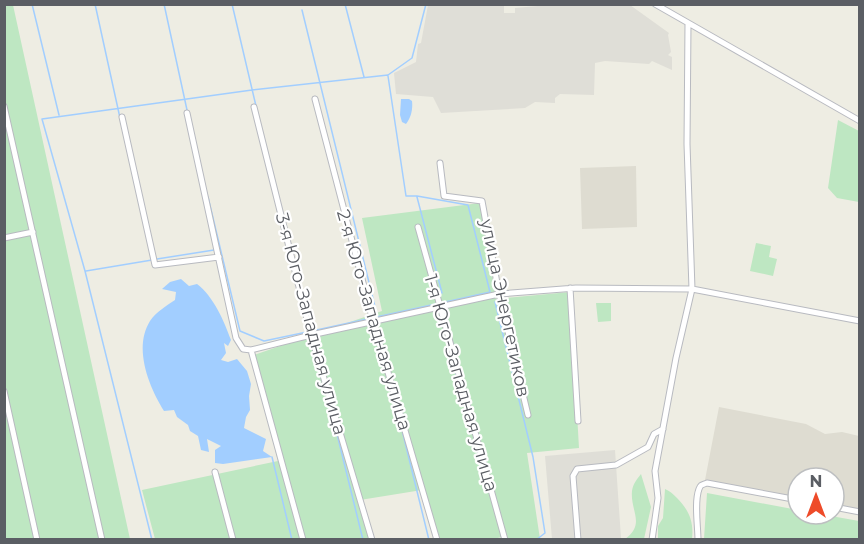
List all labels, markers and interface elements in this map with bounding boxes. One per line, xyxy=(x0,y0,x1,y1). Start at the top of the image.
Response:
street label: 2-я Юго-Западная улица xyxy=(332,207,416,433)
street label: 3-я Юго-Западная улица xyxy=(271,211,351,437)
street label: улица Энергетиков xyxy=(475,216,535,399)
street label: 1-я Юго-Западная улица xyxy=(419,272,503,494)
north arrow xyxy=(786,466,846,526)
text: N xyxy=(810,472,822,491)

